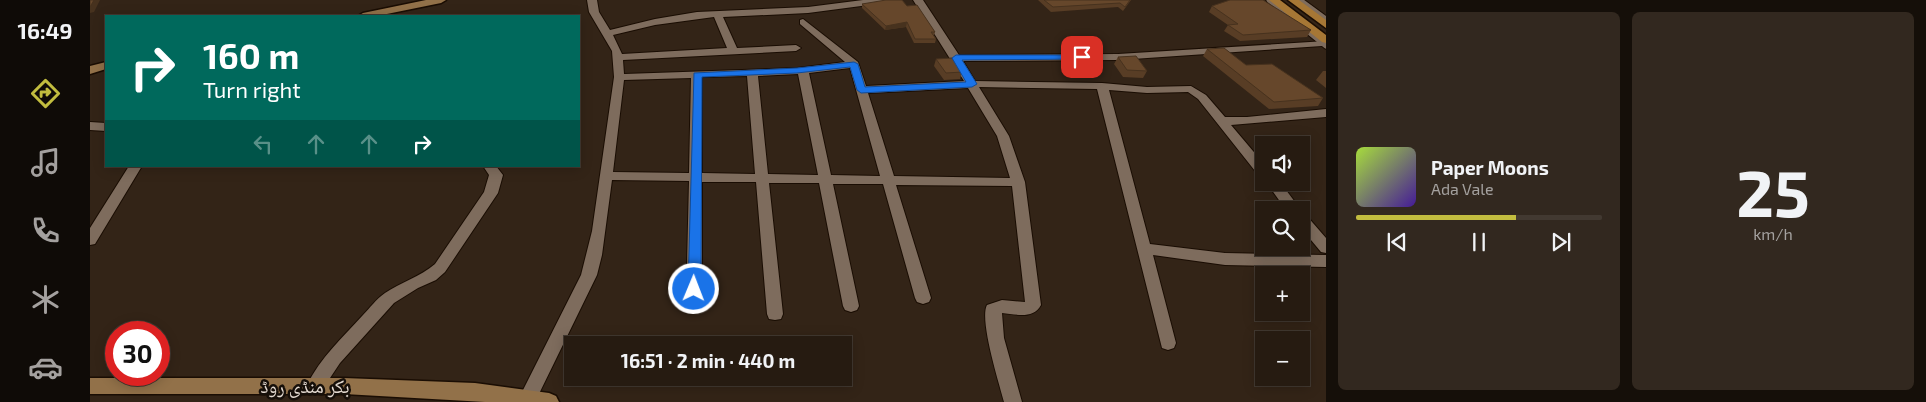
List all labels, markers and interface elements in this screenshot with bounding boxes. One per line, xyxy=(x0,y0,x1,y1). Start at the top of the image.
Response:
text: 16:49 xyxy=(17,17,73,43)
text: 160 m xyxy=(203,34,299,76)
icon: right xyxy=(120,35,185,100)
pin xyxy=(1061,36,1103,78)
icon: arrive xyxy=(1068,43,1096,71)
icon: directions xyxy=(28,76,63,111)
text: Turn right xyxy=(203,76,301,102)
icon: left xyxy=(249,130,277,158)
icon: ahead xyxy=(302,130,330,158)
icon: ahead xyxy=(355,130,383,158)
icon: right xyxy=(408,130,436,158)
map controls xyxy=(1255,136,1310,386)
button: sound xyxy=(1255,136,1310,191)
icon: music xyxy=(28,145,63,180)
text: 25 xyxy=(1736,152,1810,230)
text: Paper Moons xyxy=(1431,156,1549,179)
text: Ada Vale xyxy=(1431,179,1494,198)
button: search xyxy=(1255,201,1310,256)
icon: phone xyxy=(28,213,63,248)
text: km/h xyxy=(1753,224,1793,243)
icon: previous xyxy=(1383,228,1411,256)
icon: pause xyxy=(1465,228,1493,256)
icon: next xyxy=(1547,228,1575,256)
position arrow xyxy=(667,262,719,314)
button: + xyxy=(1255,266,1310,321)
icon: climate xyxy=(28,282,63,317)
speed limit sign: 30 xyxy=(105,321,170,386)
button: − xyxy=(1255,331,1310,386)
text: 16:51 · 2 min · 440 m xyxy=(621,349,795,372)
icon: car xyxy=(28,350,63,385)
street label: بکر منڈی روڈ xyxy=(260,374,350,398)

